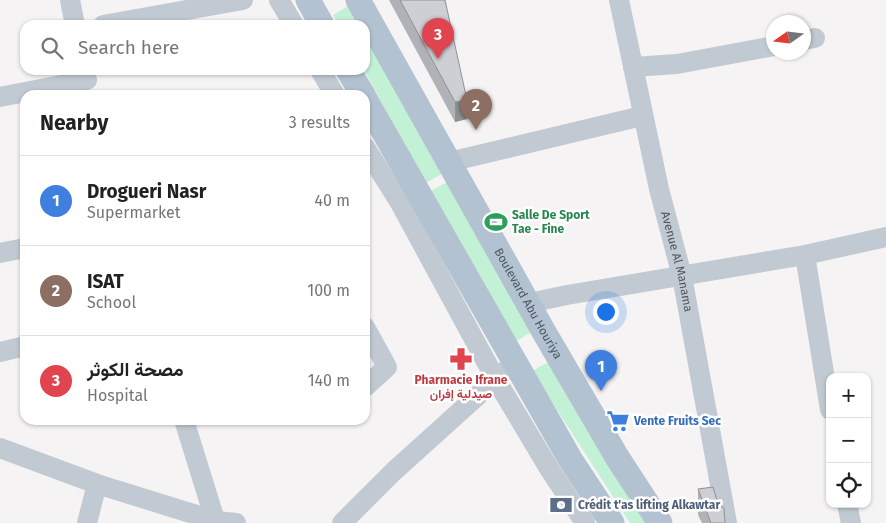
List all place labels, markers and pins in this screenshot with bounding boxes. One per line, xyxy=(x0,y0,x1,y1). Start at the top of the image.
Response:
pin: 3 xyxy=(422,18,454,59)
pin: 2 xyxy=(460,89,492,130)
place label: Salle De Sport Tae - Fine xyxy=(512,208,590,236)
sports icon: Salle De Sport Tae - Fine xyxy=(483,209,509,235)
pharmacy icon: Pharmacie Ifrane صيدلية إفران xyxy=(448,346,474,372)
pin: 1 xyxy=(585,350,617,391)
place label: Pharmacie Ifrane صيدلية إفران xyxy=(415,373,508,402)
supermarket icon: Vente Fruits Sec xyxy=(605,408,631,434)
place label: Vente Fruits Sec xyxy=(633,414,721,428)
bank icon: Crédit t'as lifting Alkawtar xyxy=(548,492,574,518)
place label: Crédit t'as lifting Alkawtar xyxy=(578,498,720,512)

